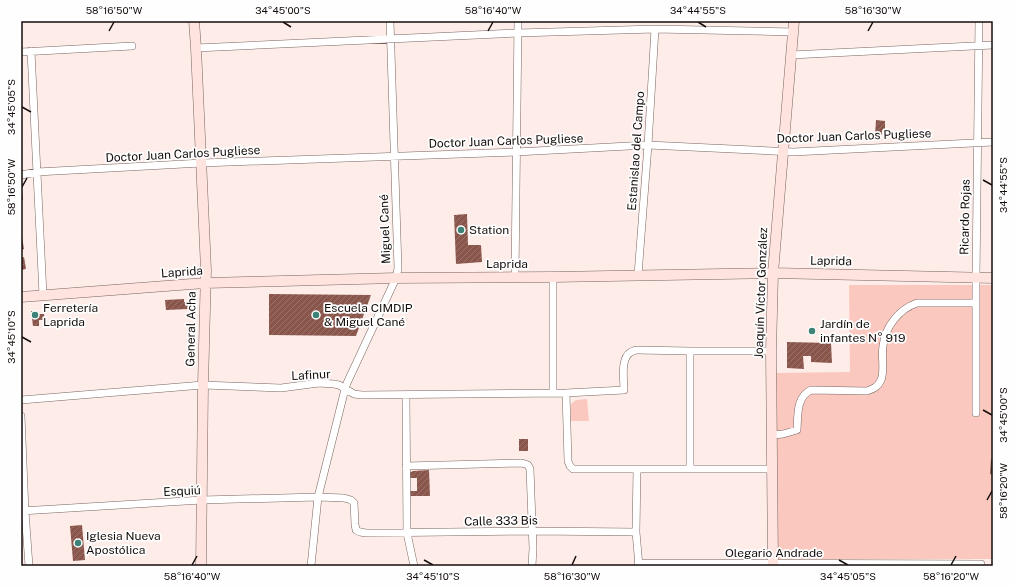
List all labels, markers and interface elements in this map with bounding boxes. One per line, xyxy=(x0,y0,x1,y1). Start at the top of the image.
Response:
text: 58°16'50"W xyxy=(86,4,143,16)
text: 34°45'00"S xyxy=(255,4,311,16)
text: 58°16'40"W xyxy=(465,4,522,16)
text: 34°44'55"S xyxy=(670,4,726,16)
text: 58°16'30"W xyxy=(845,4,902,16)
text: 34°45'05"S xyxy=(5,79,17,135)
street label: Estanislao del Campo xyxy=(625,91,647,211)
street label: Doctor Juan Carlos Pugliese xyxy=(776,126,932,146)
street label: Doctor Juan Carlos Pugliese xyxy=(428,131,584,151)
street label: Doctor Juan Carlos Pugliese xyxy=(105,143,261,165)
text: 34°44'55"S xyxy=(997,157,1009,213)
text: 58°16'50"W xyxy=(5,158,17,215)
street label: Ricardo Rojas xyxy=(957,179,973,255)
street label: Miguel Cané xyxy=(377,194,393,264)
place label: Station xyxy=(469,223,509,237)
marker: Station xyxy=(456,225,466,235)
street label: Joaquín Víctor González xyxy=(752,227,770,359)
street label: Laprida xyxy=(810,254,852,268)
street label: Laprida xyxy=(486,257,528,271)
street label: Laprida xyxy=(161,264,203,280)
street label: General Acha xyxy=(183,291,199,367)
place label: Ferretería Laprida xyxy=(43,301,98,329)
place label: Escuela CIMDIP & Miguel Cané xyxy=(324,301,413,329)
text: 34°45'10"S xyxy=(5,310,17,364)
marker: Ferretería Laprida xyxy=(30,310,40,320)
marker: Escuela CIMDIP & Miguel Cané xyxy=(311,310,321,320)
place label: Jardín de infantes N° 919 xyxy=(820,317,905,345)
marker: Jardín de infantes N° 919 xyxy=(807,326,817,336)
street label: Lafinur xyxy=(291,367,331,383)
text: 34°45'00"S xyxy=(997,387,1009,443)
text: 58°16'20"W xyxy=(997,462,1009,519)
street label: Esquiú xyxy=(163,483,201,499)
street label: Calle 333 Bis xyxy=(464,513,538,529)
place label: Iglesia Nueva Apostólica xyxy=(86,529,161,557)
marker: Iglesia Nueva Apostólica xyxy=(73,538,83,548)
street label: Olegario Andrade xyxy=(725,546,823,560)
text: 58°16'40"W xyxy=(164,570,221,582)
text: 34°45'10"S xyxy=(406,570,460,582)
text: 58°16'30"W xyxy=(544,570,601,582)
text: 34°45'05"S xyxy=(820,570,876,582)
text: 58°16'20"W xyxy=(923,570,980,582)

